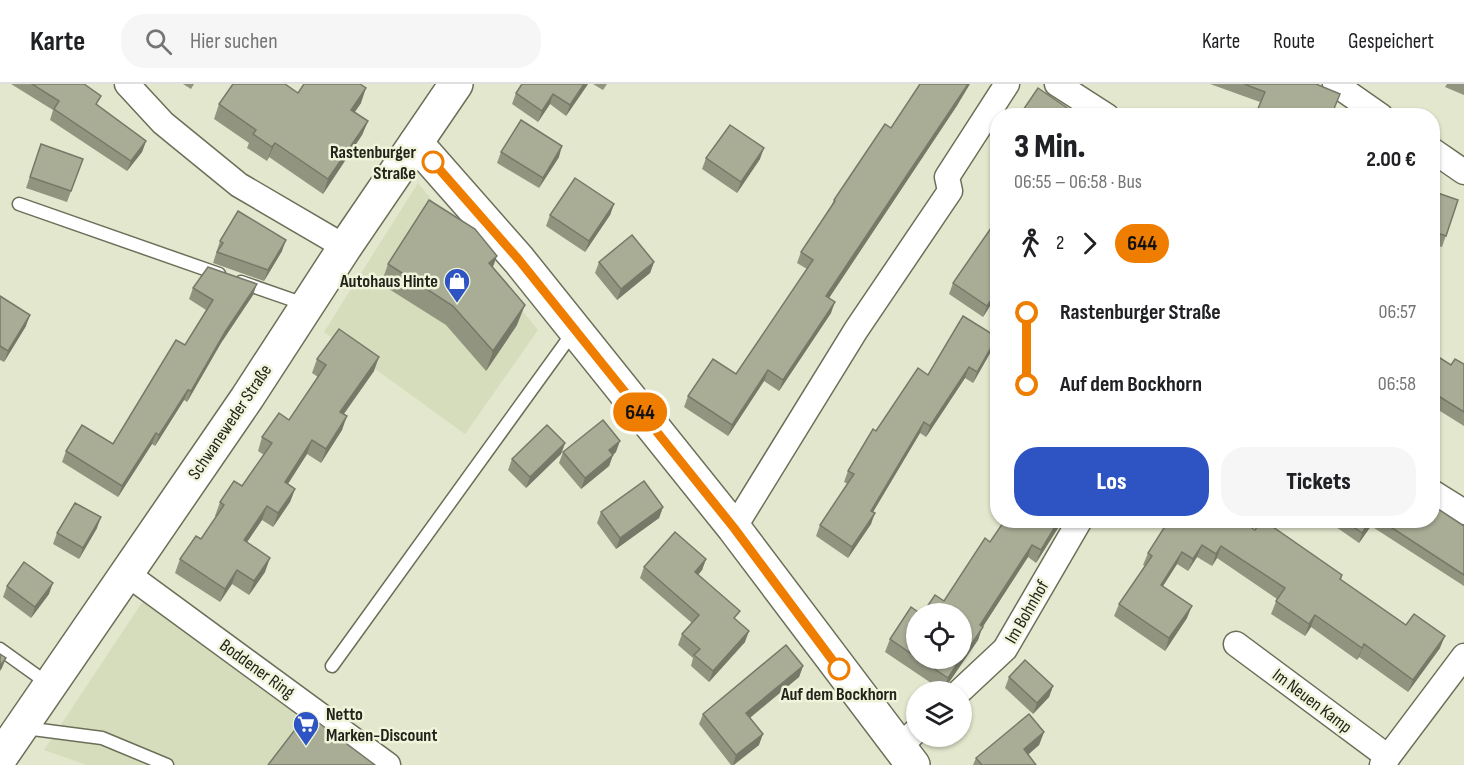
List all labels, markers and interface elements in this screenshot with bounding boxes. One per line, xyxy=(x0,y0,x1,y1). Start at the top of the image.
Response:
search box xyxy=(121,14,541,68)
text: Karte xyxy=(30,25,85,58)
icon: search xyxy=(142,25,175,58)
text: Hier suchen xyxy=(190,28,278,55)
text: Karte xyxy=(1202,29,1240,54)
text: Route xyxy=(1273,29,1315,54)
text: Gespeichert xyxy=(1348,29,1434,54)
text: 3 Min. xyxy=(1014,127,1086,167)
place label: Rastenburger Straße xyxy=(330,142,416,184)
text: 2.00 € xyxy=(1366,146,1416,173)
marker: Rastenburger Straße xyxy=(422,151,444,173)
text: 06:55 – 06:58 · Bus xyxy=(1014,170,1142,194)
icon: walk xyxy=(1014,227,1047,260)
icon: forward xyxy=(1073,227,1106,260)
text: 2 xyxy=(1056,231,1064,255)
text: 644 xyxy=(1127,231,1157,256)
shop icon: Autohaus Hinte xyxy=(442,266,472,304)
place label: Autohaus Hinte xyxy=(339,271,438,292)
text: Rastenburger Straße xyxy=(1060,299,1221,326)
text: 06:57 xyxy=(1379,300,1416,324)
street label: Schwaneweder Straße xyxy=(184,361,276,483)
text: Auf dem Bockhorn xyxy=(1060,371,1202,398)
text: 06:58 xyxy=(1378,372,1416,396)
line badge: 644 xyxy=(606,392,674,432)
text: 644 xyxy=(625,400,655,425)
button: Los xyxy=(1014,447,1209,516)
button: Tickets xyxy=(1221,447,1416,516)
street label: Im Bohnhof xyxy=(1001,576,1054,647)
map controls xyxy=(906,603,972,747)
button: locate xyxy=(906,603,972,669)
street label: Boddener Ring xyxy=(216,635,298,703)
marker: Auf dem Bockhorn xyxy=(828,658,850,680)
street label: Im Neuen Kamp xyxy=(1268,664,1356,738)
button: layers xyxy=(906,681,972,747)
place label: Auf dem Bockhorn xyxy=(780,684,897,705)
place label: Netto Marken-Discount xyxy=(326,704,437,746)
supermarket icon: Netto Marken-Discount xyxy=(291,709,321,747)

